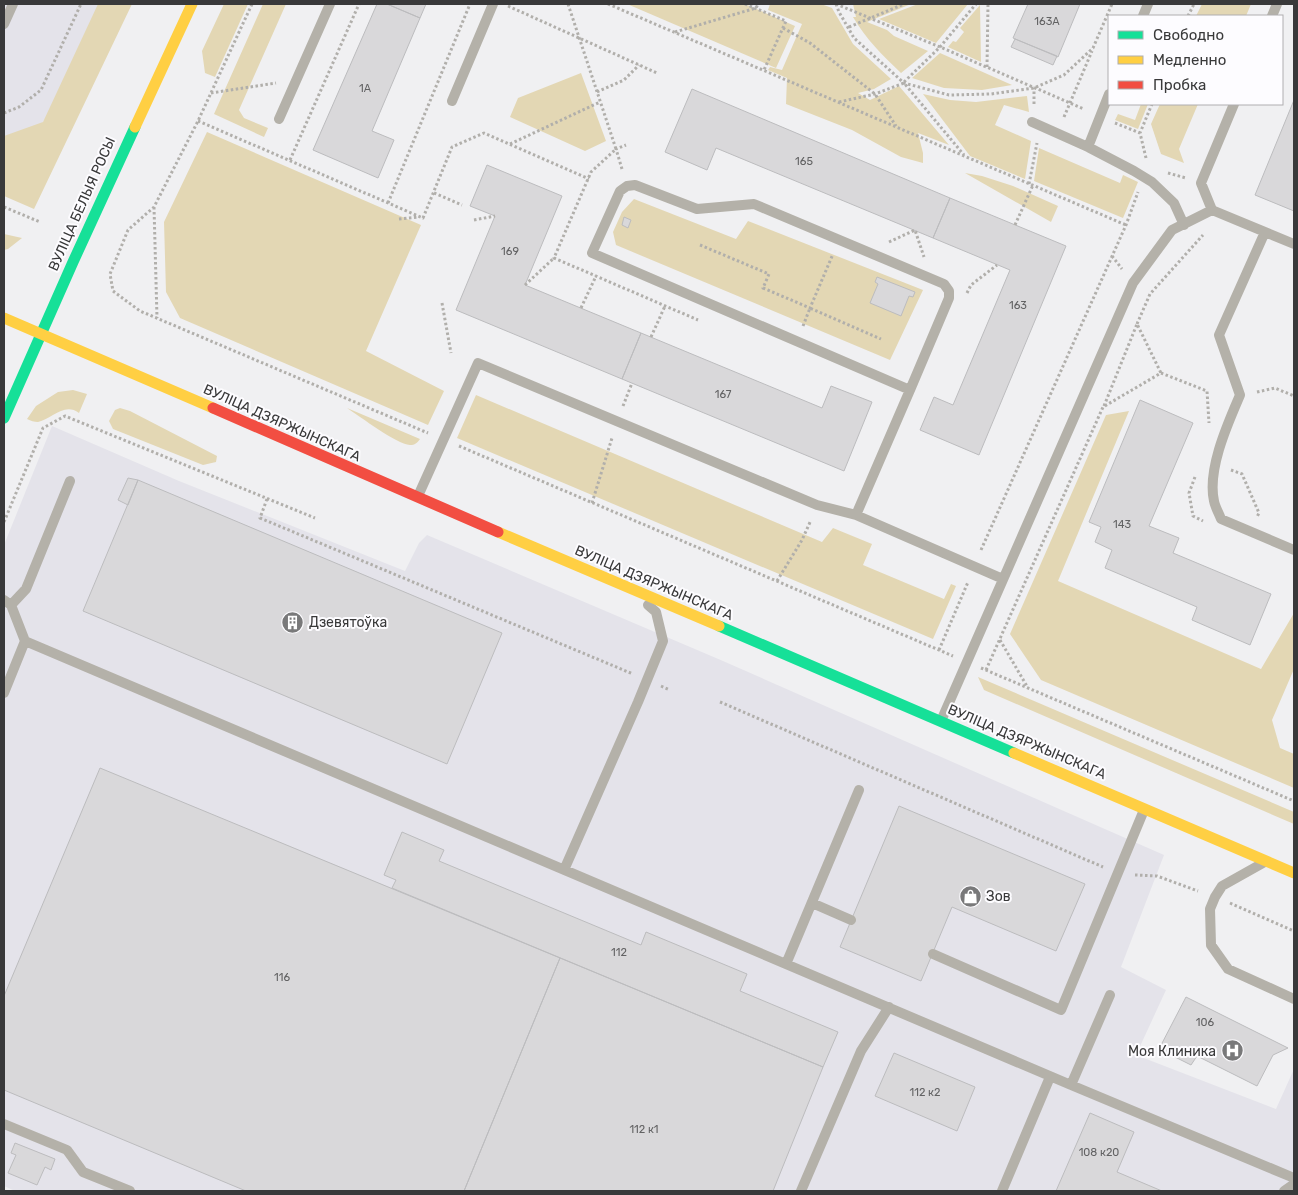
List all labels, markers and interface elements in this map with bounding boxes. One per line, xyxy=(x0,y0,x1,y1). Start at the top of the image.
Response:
house number: 163А xyxy=(1034,15,1060,28)
legend xyxy=(1108,15,1283,105)
text: Свободно xyxy=(1153,26,1224,44)
text: Медленно xyxy=(1153,51,1226,69)
text: Пробка xyxy=(1153,76,1206,94)
house number: 1А xyxy=(359,82,372,95)
street label: ВУЛІЦА БЕЛЫЯ РОСЫ xyxy=(45,134,119,274)
house number: 165 xyxy=(795,155,813,168)
house number: 169 xyxy=(501,245,519,258)
house number: 163 xyxy=(1009,299,1027,312)
street label: ВУЛІЦА ДЗЯРЖЫНСКАГА xyxy=(201,381,364,466)
house number: 167 xyxy=(715,388,732,401)
house number: 143 xyxy=(1113,518,1131,531)
street label: ВУЛІЦА ДЗЯРЖЫНСКАГА xyxy=(572,542,736,624)
building icon: Дзевятоўка xyxy=(281,610,305,634)
place label: Дзевятоўка xyxy=(309,614,387,631)
street label: ВУЛІЦА ДЗЯРЖЫНСКАГА xyxy=(945,701,1109,783)
shop icon: Зов xyxy=(958,884,982,908)
place label: Зов xyxy=(986,888,1011,905)
house number: 112 xyxy=(611,946,627,959)
house number: 116 xyxy=(274,971,290,984)
house number: 106 xyxy=(1196,1016,1215,1029)
hospital icon: Моя Клиника xyxy=(1220,1039,1244,1063)
place label: Моя Клиника xyxy=(1128,1043,1216,1060)
house number: 112 к2 xyxy=(910,1086,940,1099)
house number: 112 к1 xyxy=(629,1123,659,1136)
house number: 108 к20 xyxy=(1079,1146,1119,1159)

